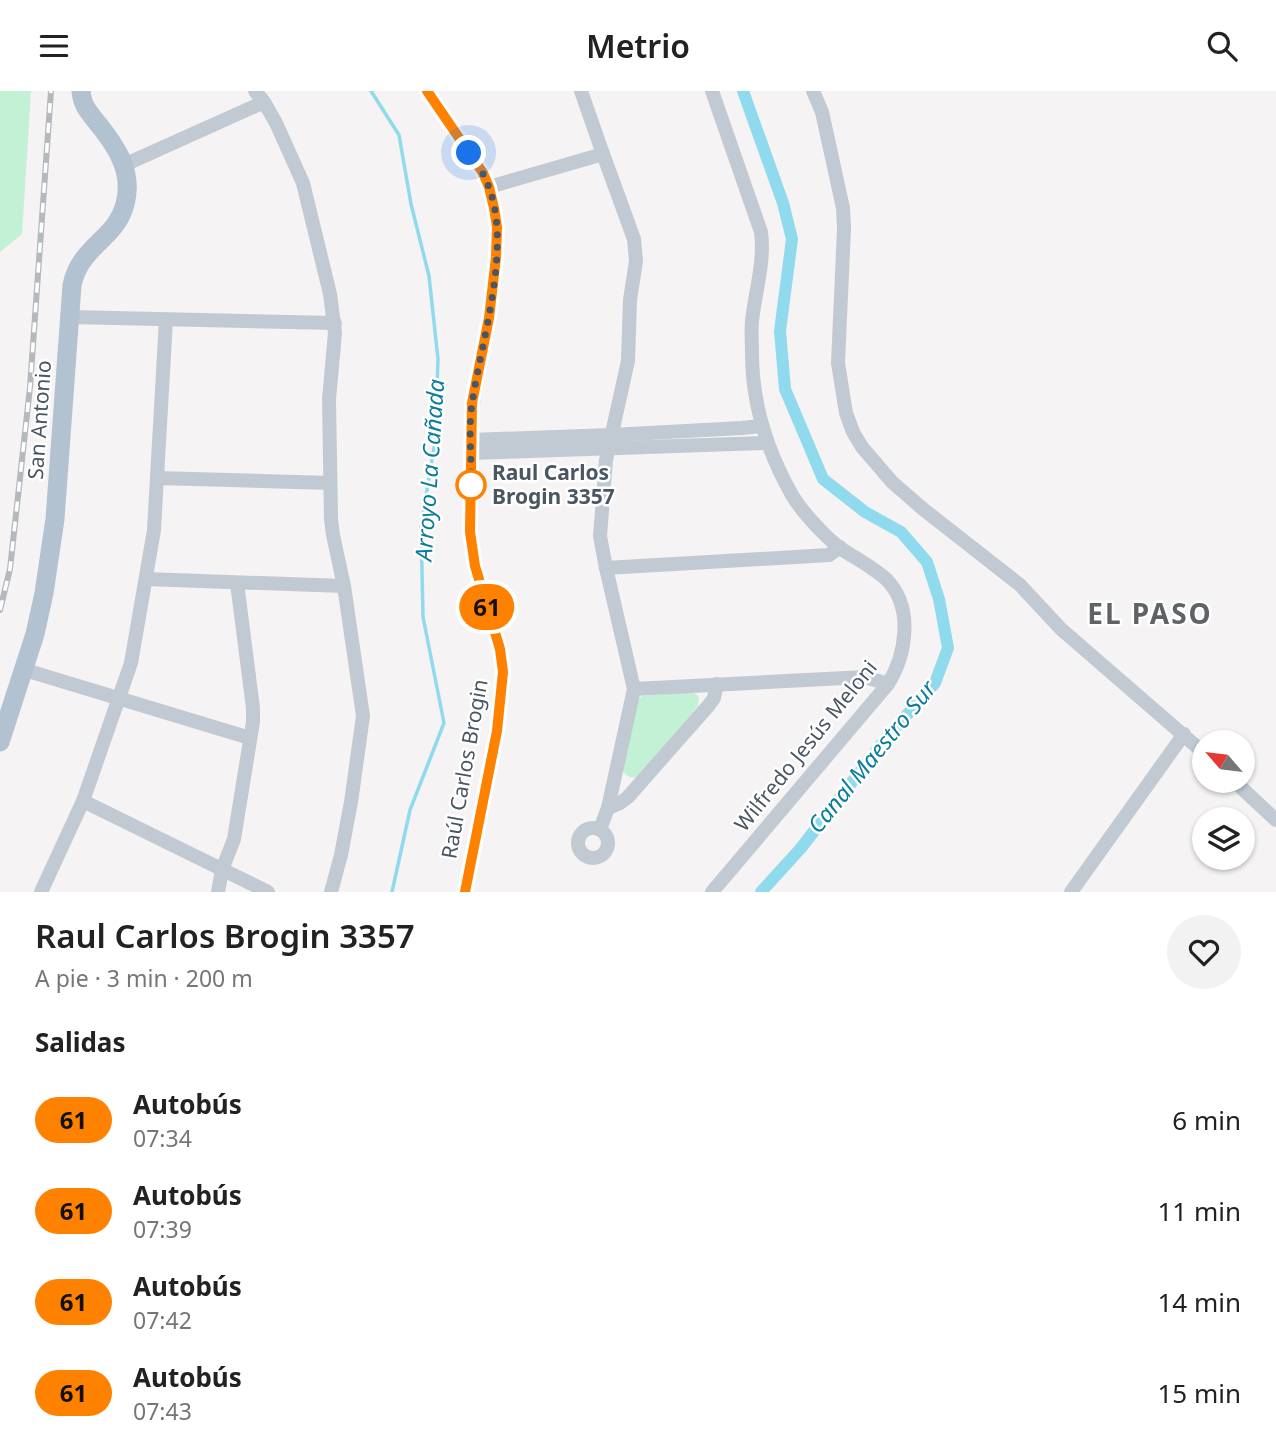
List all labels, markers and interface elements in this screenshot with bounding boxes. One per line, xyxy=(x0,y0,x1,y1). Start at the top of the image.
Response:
text: Metrio xyxy=(586,24,690,67)
icon: menu xyxy=(35,27,73,65)
icon: search xyxy=(1203,27,1241,65)
your location xyxy=(451,135,486,170)
street label: San Antonio xyxy=(21,359,57,481)
water label: Arroyo La Cañada xyxy=(407,378,451,564)
place label: Raul Carlos Brogin 3357 xyxy=(492,458,615,510)
marker: Raul Carlos Brogin 3357 xyxy=(456,470,486,500)
line badge: 61 xyxy=(456,584,518,630)
text: 61 xyxy=(473,590,501,623)
district label: EL PASO xyxy=(1087,594,1213,632)
street label: Wilfredo Jesús Meloni xyxy=(728,654,883,837)
water label: Canal Maestro Sur xyxy=(800,673,943,840)
street label: Raúl Carlos Brogin xyxy=(434,677,494,861)
north arrow xyxy=(1192,730,1255,793)
map controls xyxy=(1192,730,1255,870)
button: layers xyxy=(1192,807,1255,870)
text: Raul Carlos Brogin 3357 xyxy=(35,913,415,958)
button: heart xyxy=(1167,915,1241,989)
text: A pie · 3 min · 200 m xyxy=(35,962,253,994)
text: Salidas xyxy=(35,1024,125,1060)
text: Autobús xyxy=(133,1086,242,1122)
text: 6 min xyxy=(1172,1102,1241,1138)
text: 61 xyxy=(60,1103,87,1136)
text: 07:34 xyxy=(133,1122,192,1154)
text: Autobús xyxy=(133,1177,242,1213)
text: 11 min xyxy=(1157,1193,1241,1229)
text: 61 xyxy=(60,1194,87,1227)
text: 07:39 xyxy=(133,1213,192,1245)
text: Autobús xyxy=(133,1268,242,1304)
text: 14 min xyxy=(1157,1284,1241,1320)
text: 61 xyxy=(60,1285,87,1318)
text: 07:42 xyxy=(133,1304,192,1336)
text: Autobús xyxy=(133,1359,242,1395)
text: 15 min xyxy=(1157,1375,1241,1411)
text: 61 xyxy=(60,1376,87,1409)
text: 07:43 xyxy=(133,1395,192,1427)

